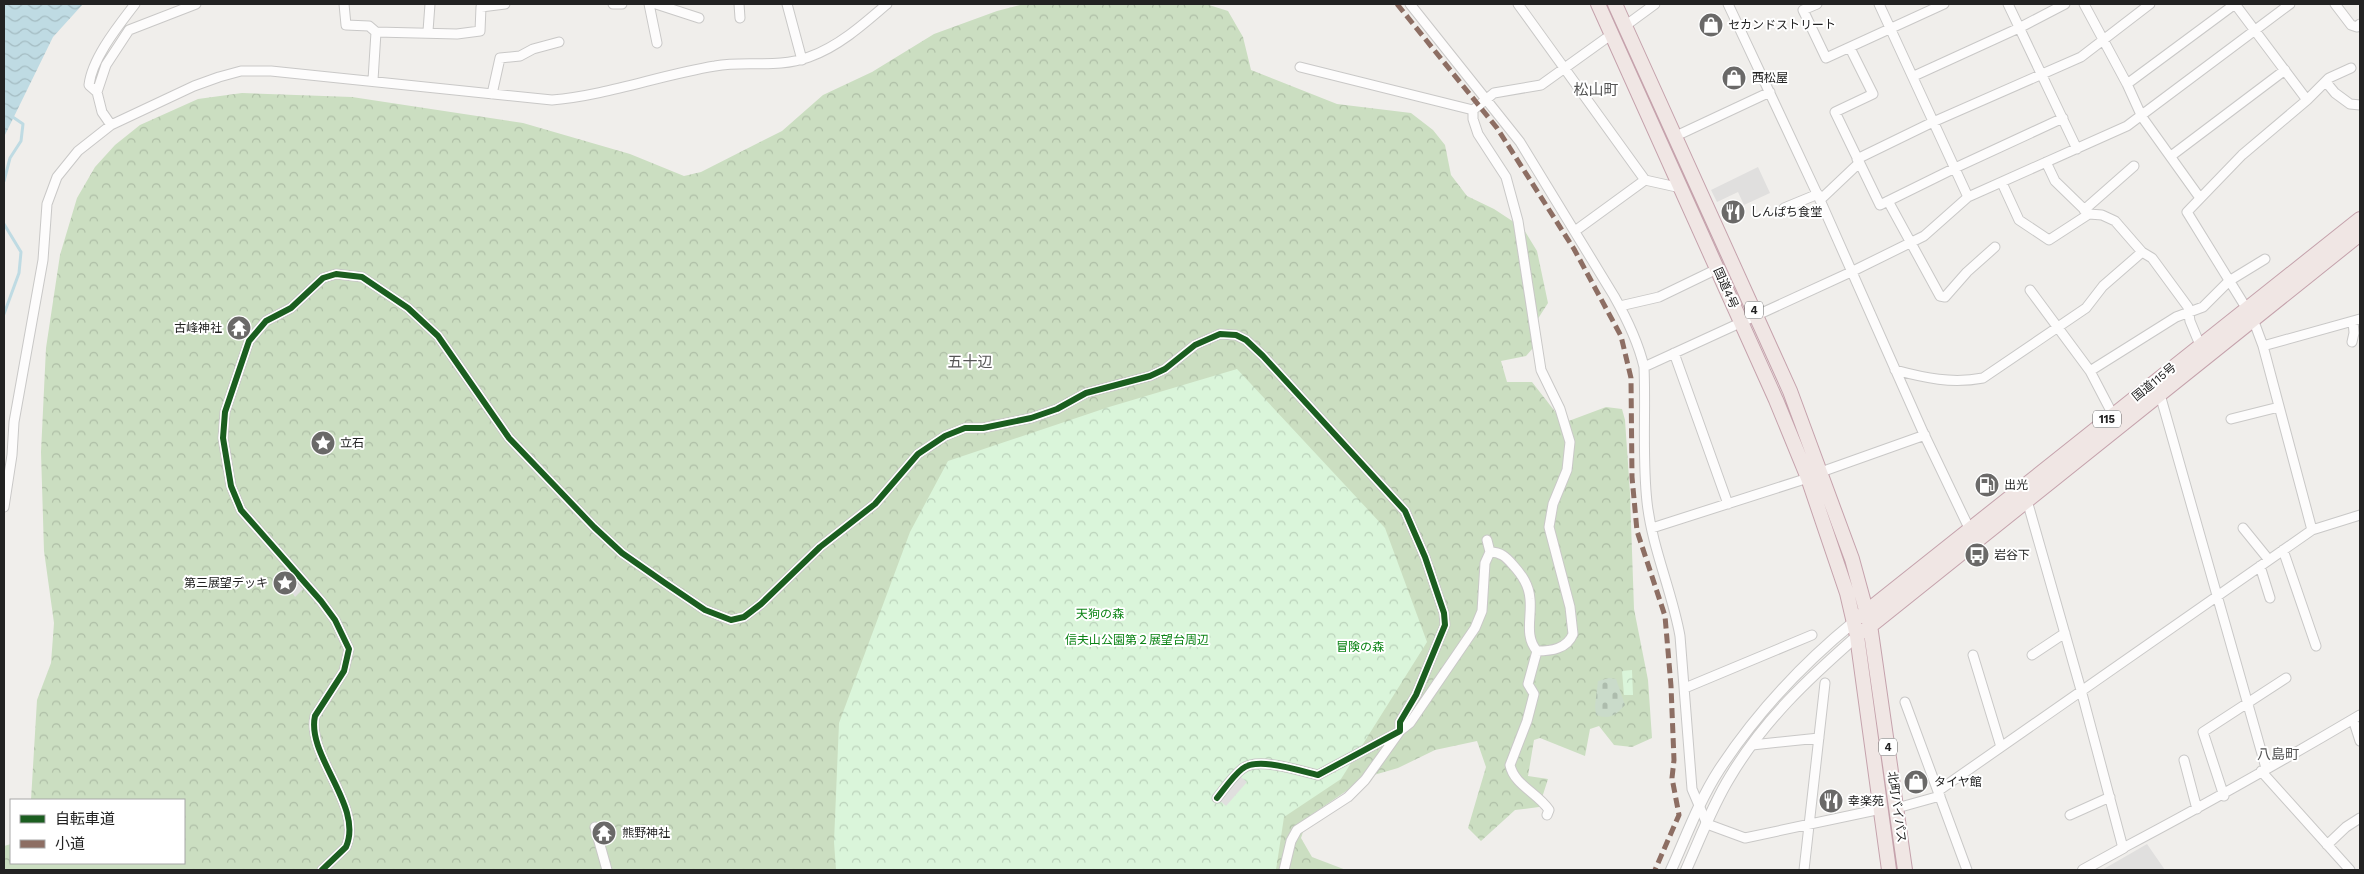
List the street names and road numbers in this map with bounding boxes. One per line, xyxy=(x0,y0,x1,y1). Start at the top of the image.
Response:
street label: 国道4号 xyxy=(1711,265,1741,311)
road number: 4 xyxy=(1745,302,1763,318)
street label: 国道115号 xyxy=(2129,360,2179,404)
road number: 115 xyxy=(2093,410,2121,428)
road number: 4 xyxy=(1879,739,1897,756)
street label: 北町バイパス xyxy=(1885,770,1909,844)

